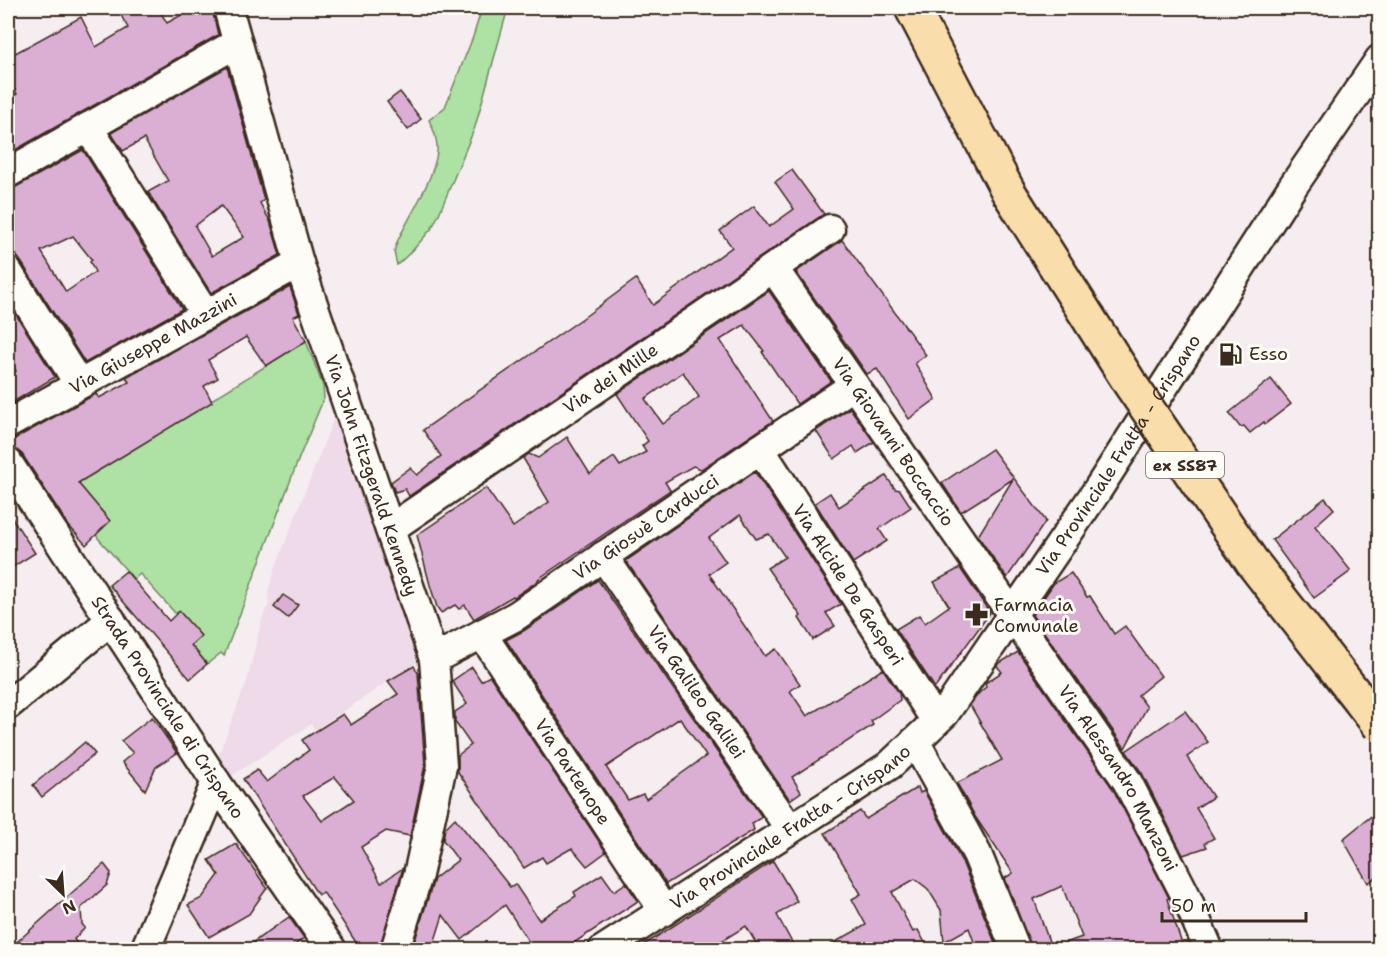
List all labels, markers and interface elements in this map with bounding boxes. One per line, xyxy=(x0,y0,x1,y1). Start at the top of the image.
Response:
street label: Via Giuseppe Mazzini xyxy=(65,288,241,400)
street label: Via Provinciale Fratta - Crispano xyxy=(1030,330,1206,580)
street label: Via dei Mille xyxy=(558,338,663,419)
fuel station icon: Esso xyxy=(1218,341,1244,367)
place label: Esso xyxy=(1249,342,1288,366)
street label: Via John Fitzgerald Kennedy xyxy=(319,351,424,599)
street label: Via Giovanni Boccaccio xyxy=(827,353,960,531)
road number: ex SS87 xyxy=(1146,452,1224,478)
street label: Via Giosuè Carducci xyxy=(568,469,724,586)
street label: Via Alcide De Gasperi xyxy=(787,499,909,671)
street label: Strada Provinciale di Crispano xyxy=(86,591,250,824)
place label: Farmacia Comunale xyxy=(994,593,1079,638)
pharmacy icon: Farmacia Comunale xyxy=(963,602,989,628)
street label: Via Galileo Galilei xyxy=(642,621,751,764)
street label: Via Alessandro Manzoni xyxy=(1052,680,1183,876)
street label: Via Partenope xyxy=(529,714,616,830)
street label: Via Provinciale Fratta - Crispano xyxy=(665,739,916,916)
north arrow xyxy=(33,864,93,924)
scale bar xyxy=(1162,885,1306,923)
text: 50 m xyxy=(1171,894,1216,918)
text: N xyxy=(59,895,79,919)

